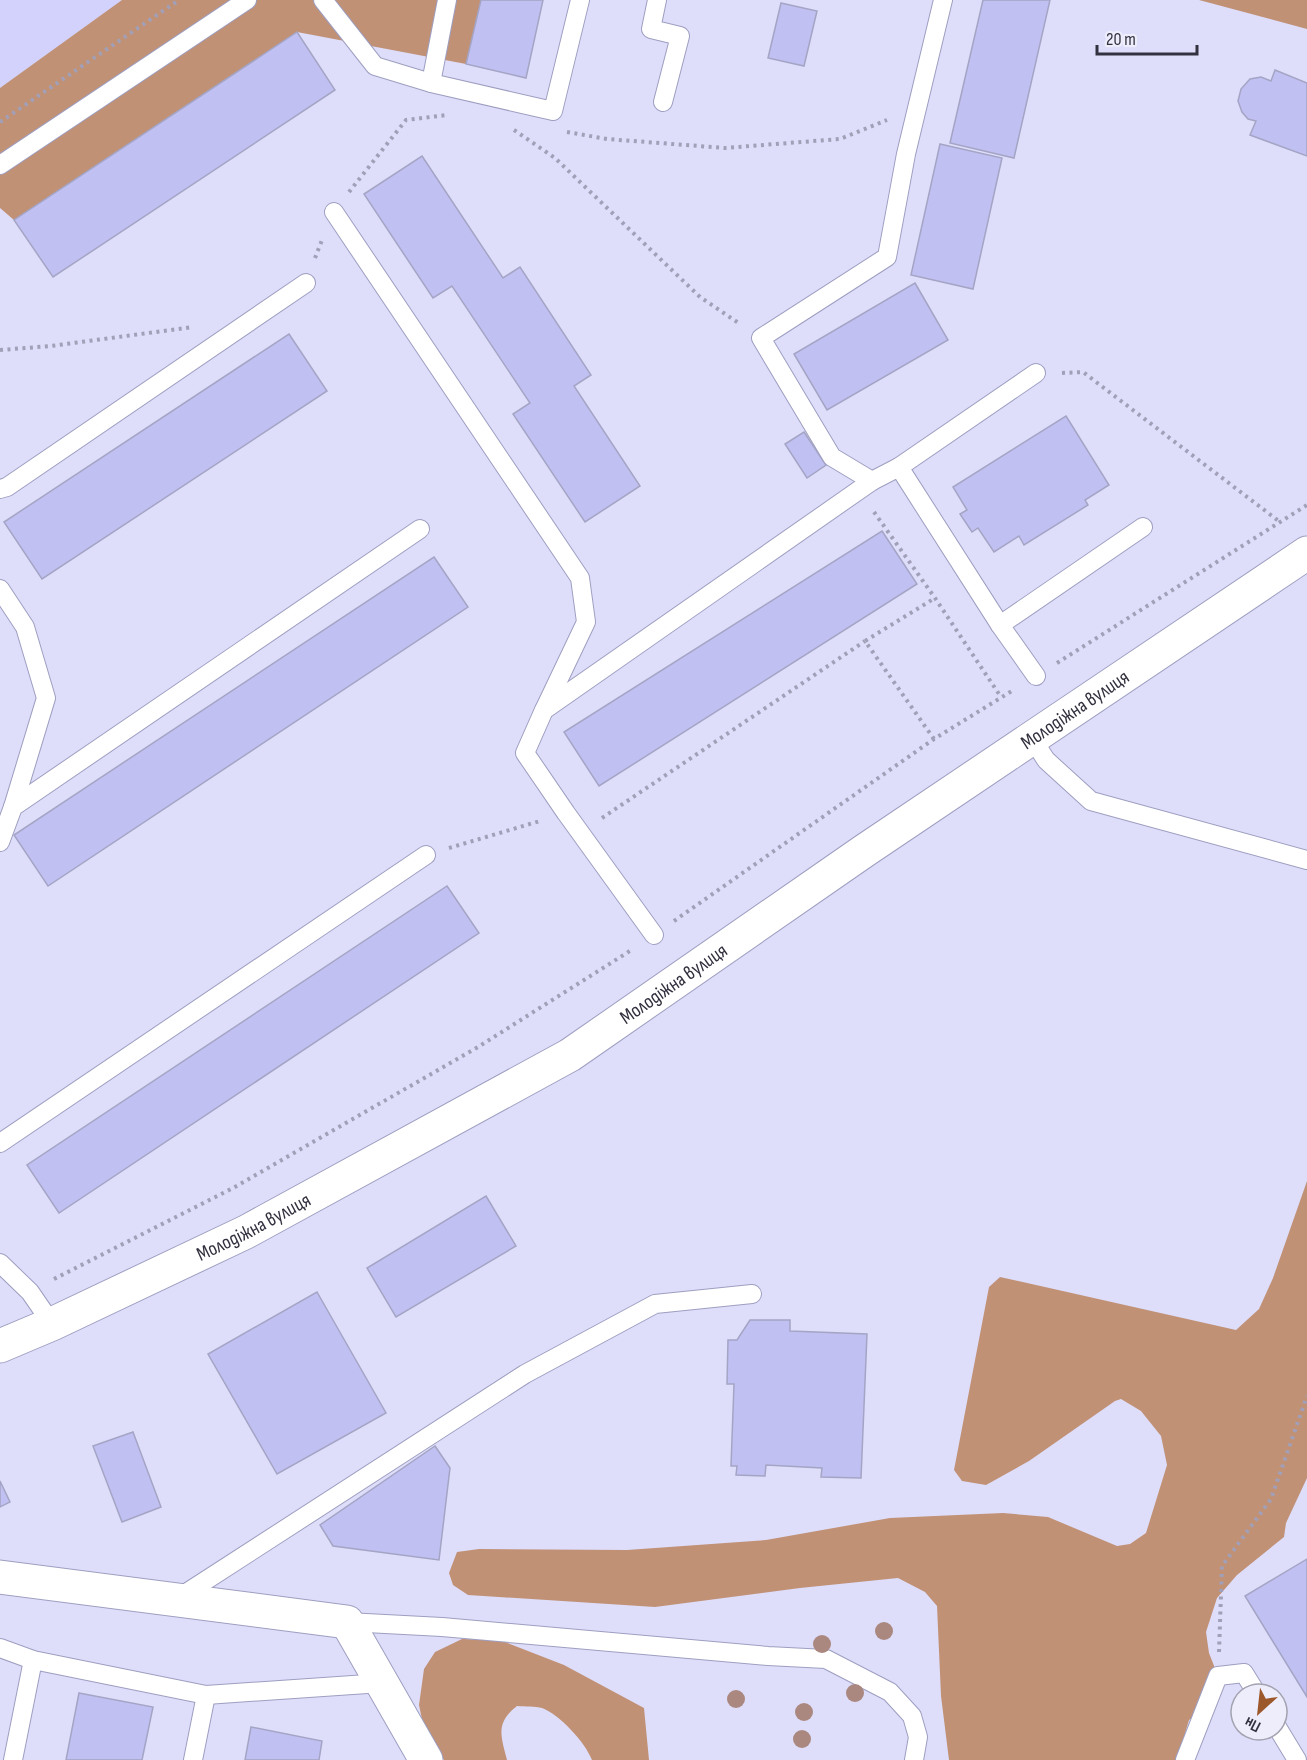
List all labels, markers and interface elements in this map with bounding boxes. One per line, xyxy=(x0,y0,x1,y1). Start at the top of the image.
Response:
scale bar xyxy=(1097,18,1198,56)
text: 20 m xyxy=(1106,29,1136,50)
street label: Молодіжна вулиця xyxy=(1017,665,1134,755)
street label: Молодіжна вулиця xyxy=(616,939,732,1030)
street label: Молодіжна вулиця xyxy=(193,1188,315,1267)
north arrow xyxy=(1229,1682,1289,1742)
text: Пн xyxy=(1242,1712,1264,1736)

